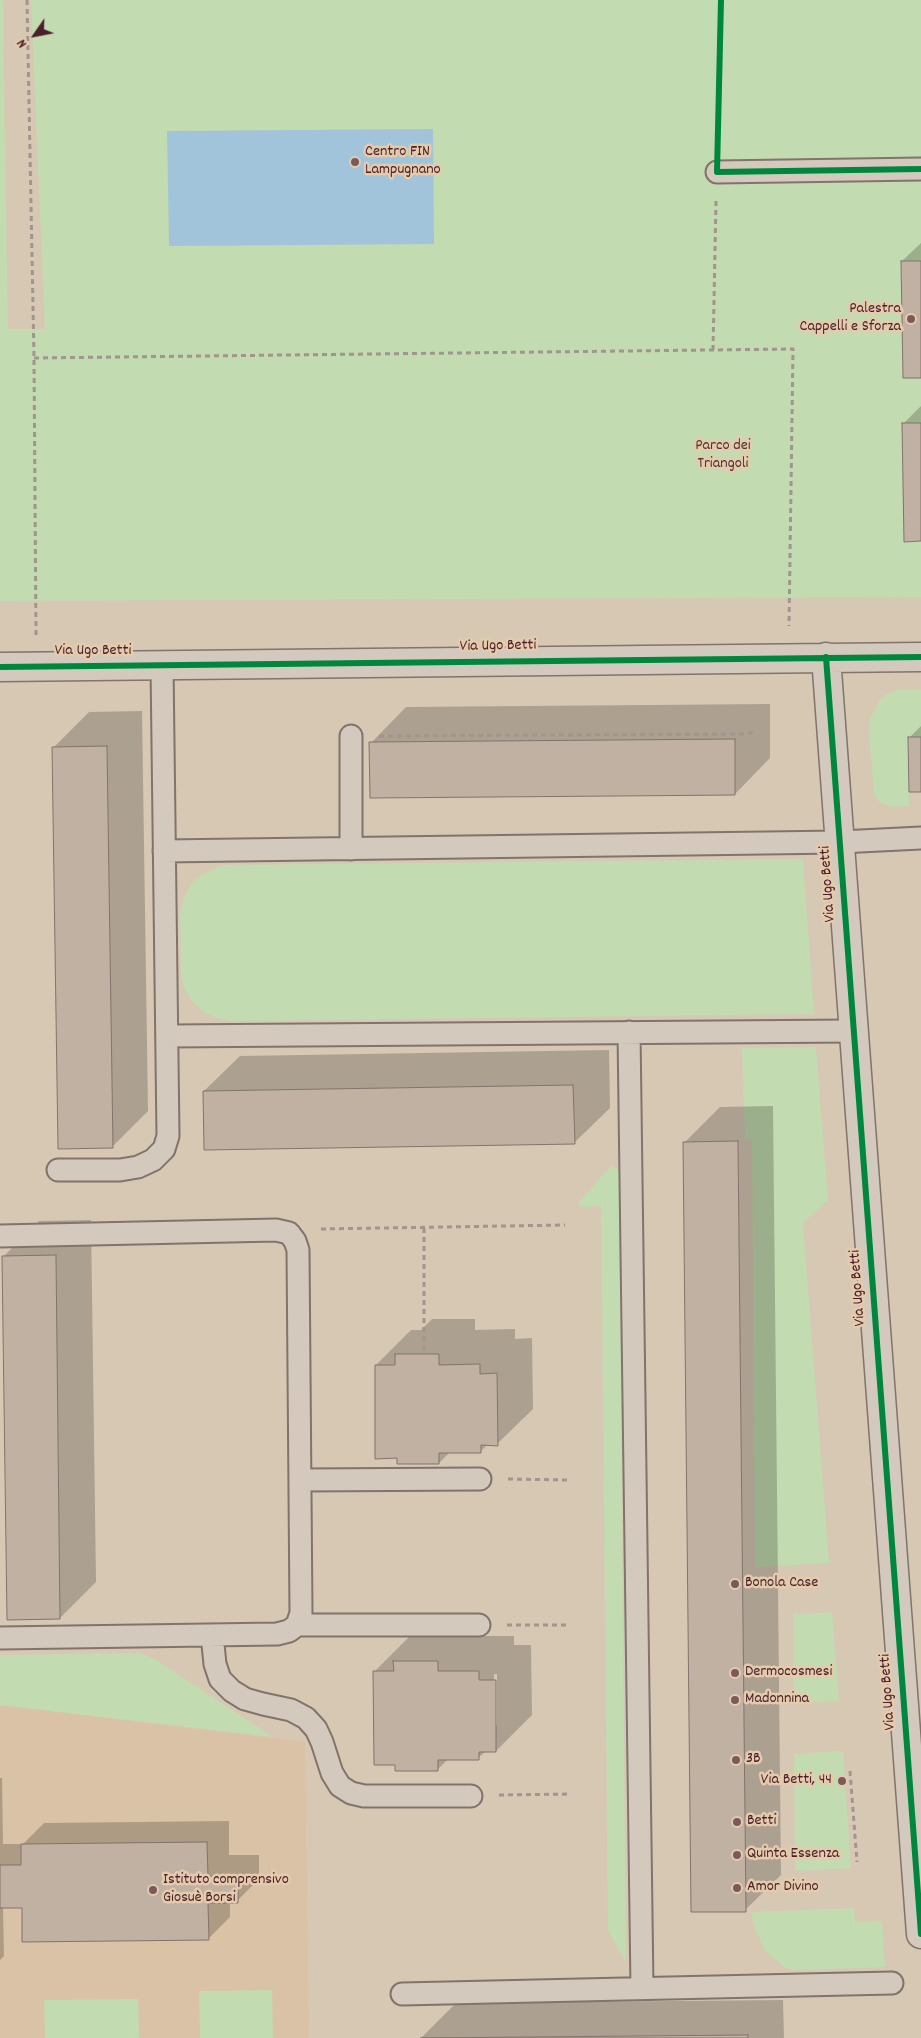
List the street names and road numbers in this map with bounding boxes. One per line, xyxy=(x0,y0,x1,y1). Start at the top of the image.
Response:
street label: Via Ugo Betti xyxy=(460,637,536,657)
street label: Via Ugo Betti xyxy=(55,642,131,662)
street label: Via Ugo Betti xyxy=(817,845,841,923)
street label: Via Ugo Betti xyxy=(847,1249,871,1327)
street label: Via Ugo Betti xyxy=(877,1653,901,1731)

